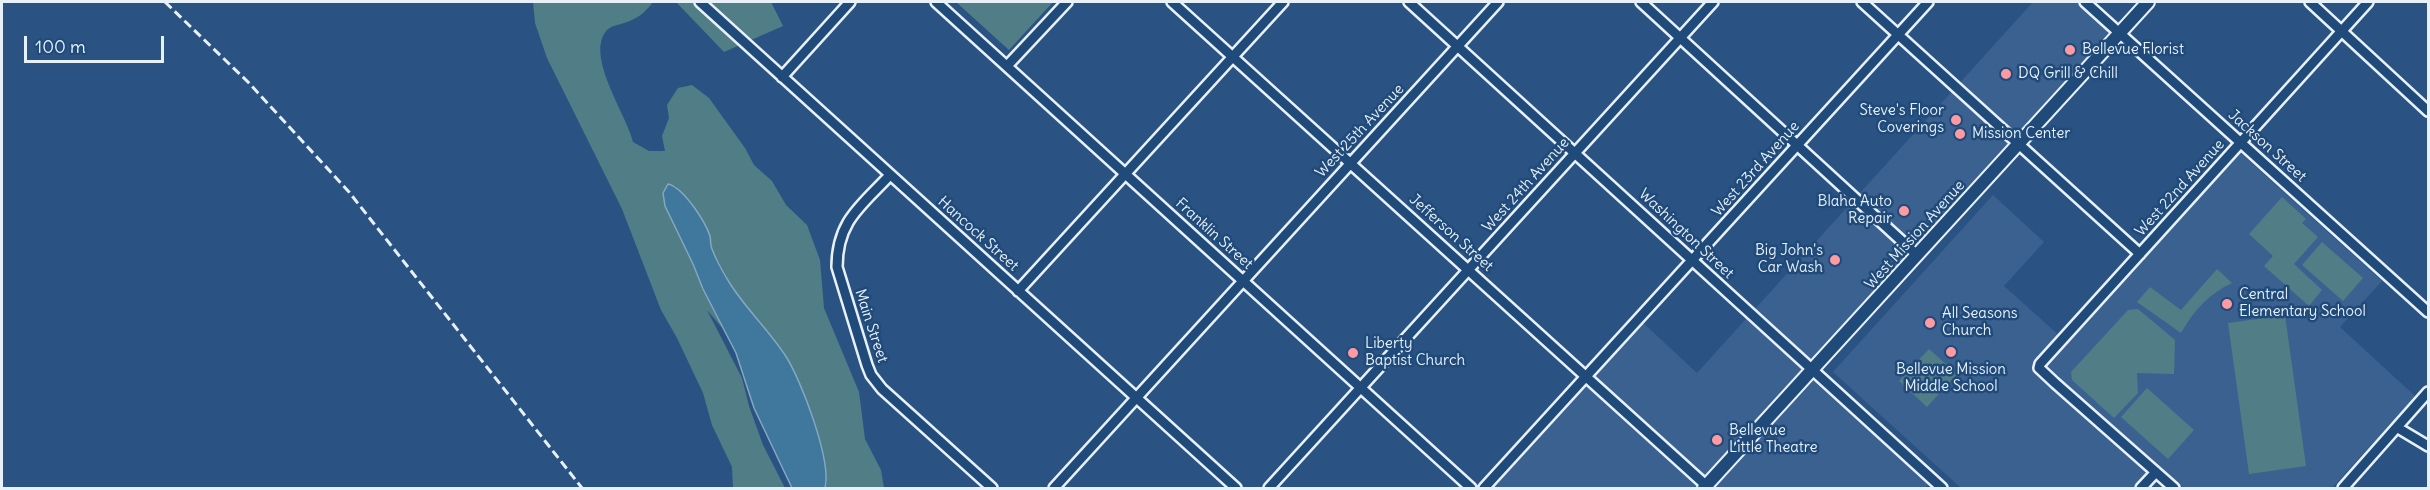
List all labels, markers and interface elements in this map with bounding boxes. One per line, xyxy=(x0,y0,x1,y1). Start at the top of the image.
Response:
scale bar xyxy=(27,24,166,62)
text: 100 m xyxy=(35,35,86,58)
place label: Bellevue Florist xyxy=(2082,41,2184,59)
marker: Bellevue Florist xyxy=(2063,43,2077,57)
place label: DQ Grill & Chill xyxy=(2018,65,2118,83)
marker: DQ Grill & Chill xyxy=(1999,67,2013,81)
street label: West 25th Avenue xyxy=(1312,81,1408,181)
place label: Steve's Floor Coverings xyxy=(1860,102,1944,137)
street label: Jackson Street xyxy=(2224,106,2310,186)
marker: Steve's Floor Coverings xyxy=(1949,113,1963,127)
street label: West 23rd Avenue xyxy=(1709,118,1803,220)
place label: Mission Center xyxy=(1972,125,2070,143)
marker: Mission Center xyxy=(1953,127,1967,141)
street label: West 24th Avenue xyxy=(1479,134,1573,236)
street label: West 22nd Avenue xyxy=(2132,136,2228,240)
street label: West Mission Avenue xyxy=(1861,177,1969,293)
street label: Washington Street xyxy=(1635,185,1737,283)
street label: Jefferson Street xyxy=(1405,191,1497,275)
street label: Hancock Street xyxy=(934,193,1022,275)
place label: Blaha Auto Repair xyxy=(1818,193,1892,228)
street label: Franklin Street xyxy=(1172,195,1256,273)
marker: Blaha Auto Repair xyxy=(1897,204,1911,218)
place label: Big John's Car Wash xyxy=(1755,242,1823,277)
marker: Big John's Car Wash xyxy=(1828,253,1842,267)
place label: Central Elementary School xyxy=(2239,286,2366,321)
street label: Main Street xyxy=(851,287,891,365)
marker: Central Elementary School xyxy=(2220,297,2234,311)
place label: All Seasons Church xyxy=(1942,305,2018,340)
marker: All Seasons Church xyxy=(1923,316,1937,330)
place label: Liberty Baptist Church xyxy=(1365,335,1465,370)
marker: Bellevue Mission Middle School xyxy=(1944,345,1958,359)
marker: Liberty Baptist Church xyxy=(1346,346,1360,360)
place label: Bellevue Mission Middle School xyxy=(1896,361,2006,396)
place label: Bellevue Little Theatre xyxy=(1729,422,1818,457)
marker: Bellevue Little Theatre xyxy=(1710,433,1724,447)

